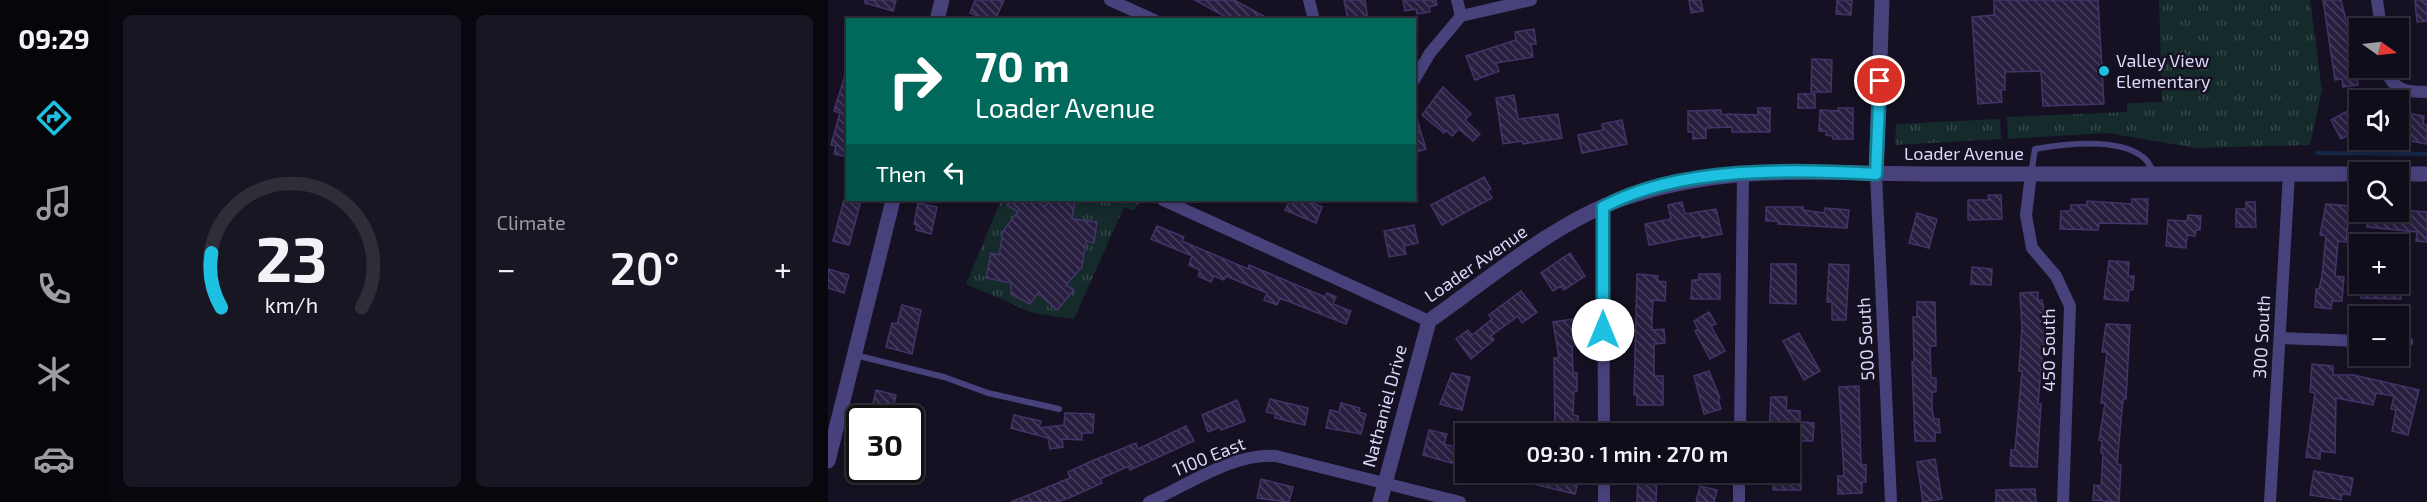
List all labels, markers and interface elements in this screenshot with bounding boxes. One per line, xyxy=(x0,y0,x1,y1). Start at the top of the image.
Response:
north arrow xyxy=(2349,18,2409,78)
map controls xyxy=(2349,18,2409,366)
text: 09:29 xyxy=(18,22,90,54)
text: 70 m xyxy=(975,40,1070,90)
icon: right xyxy=(876,42,954,120)
place label: Valley View Elementary xyxy=(2116,49,2211,92)
pin xyxy=(1854,55,1905,106)
icon: arrive xyxy=(1863,64,1896,97)
marker: Valley View Elementary xyxy=(2097,64,2111,78)
button: sound xyxy=(2349,90,2409,150)
text: Loader Avenue xyxy=(975,91,1155,123)
icon: directions xyxy=(33,97,75,139)
street label: Loader Avenue xyxy=(1904,142,2024,164)
icon: left xyxy=(938,156,971,189)
text: Then xyxy=(876,160,926,186)
button: search xyxy=(2349,162,2409,222)
icon: music xyxy=(33,182,75,224)
text: Climate xyxy=(497,210,566,234)
text: 23 xyxy=(256,220,328,295)
street label: Loader Avenue xyxy=(1420,220,1531,307)
button: + xyxy=(2349,234,2409,294)
text: 20° xyxy=(610,240,680,294)
text: − xyxy=(497,248,516,288)
text: + xyxy=(774,248,792,288)
icon: phone xyxy=(33,268,75,310)
text: km/h xyxy=(265,292,318,317)
street label: 300 South xyxy=(2248,295,2274,379)
street label: 500 South xyxy=(1852,297,1878,381)
position arrow xyxy=(1571,298,1635,362)
button: − xyxy=(2349,306,2409,366)
street label: 450 South xyxy=(2037,308,2059,392)
street label: Nathaniel Drive xyxy=(1357,342,1411,469)
icon: climate xyxy=(33,353,75,395)
speed limit sign: 30 xyxy=(846,405,924,483)
street label: 1100 East xyxy=(1169,432,1248,481)
icon: car xyxy=(33,438,75,480)
text: 09:30 · 1 min · 270 m xyxy=(1527,440,1728,466)

